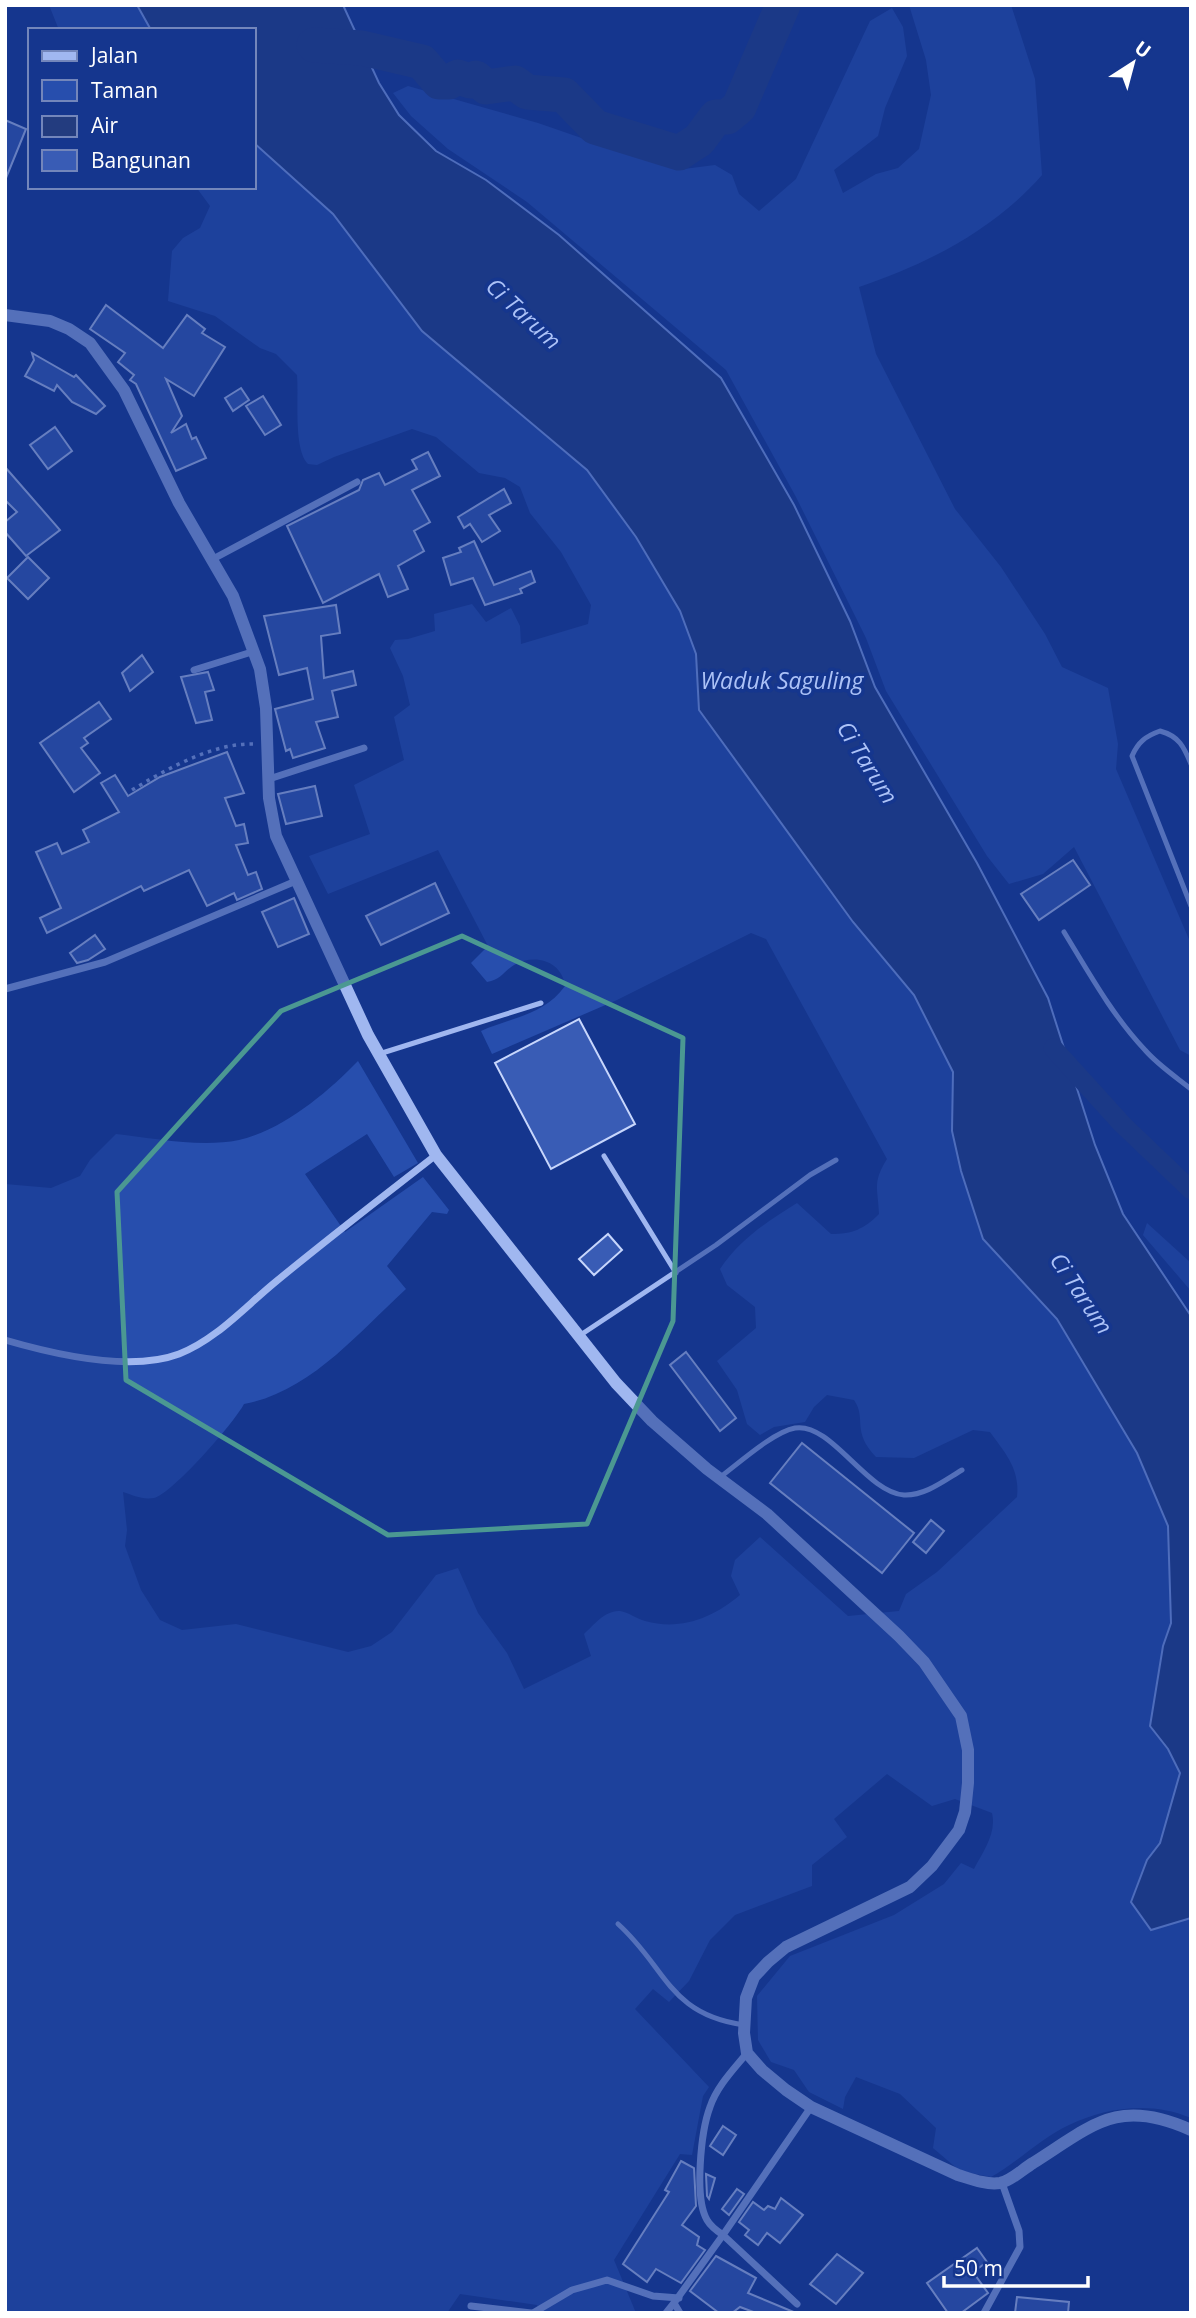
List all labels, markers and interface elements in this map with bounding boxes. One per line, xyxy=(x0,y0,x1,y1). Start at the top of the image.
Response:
legend xyxy=(28,28,256,189)
north arrow xyxy=(1098,28,1168,98)
text: U xyxy=(1130,35,1156,64)
text: Jalan xyxy=(89,41,138,69)
text: Taman xyxy=(91,76,158,104)
text: Air xyxy=(91,111,119,139)
text: Bangunan xyxy=(91,146,191,174)
water label: Ci Tarum xyxy=(479,270,569,356)
water label: Waduk Saguling xyxy=(701,664,865,696)
water label: Ci Tarum xyxy=(830,714,906,810)
water label: Ci Tarum xyxy=(1043,1246,1121,1340)
scale bar xyxy=(944,2244,1088,2288)
text: 50 m xyxy=(954,2254,1003,2282)

